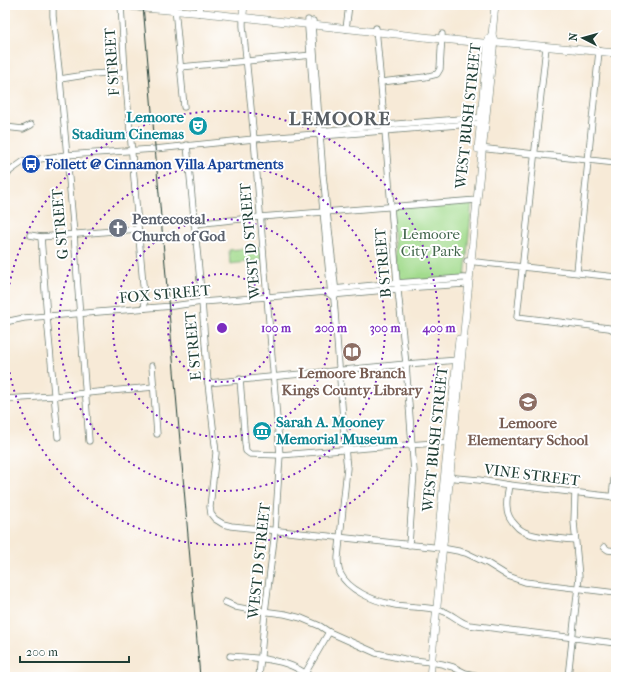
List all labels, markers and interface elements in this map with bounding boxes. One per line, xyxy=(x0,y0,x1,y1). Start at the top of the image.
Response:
north arrow xyxy=(563,18,603,58)
street label: F STREET xyxy=(101,26,123,97)
text: N xyxy=(567,32,581,42)
street label: WEST BUSH STREET xyxy=(451,41,485,191)
place label: Lemoore Stadium Cinemas xyxy=(72,108,185,143)
district label: LEMOORE xyxy=(289,108,391,130)
theatre icon: Lemoore Stadium Cinemas xyxy=(187,115,209,137)
bus stop icon: Follett @ Cinnamon Villa Apartments xyxy=(20,153,42,175)
place label: Follett @ Cinnamon Villa Apartments xyxy=(44,155,284,173)
street label: WEST D STREET xyxy=(236,181,264,301)
street label: G STREET xyxy=(48,187,72,260)
place label: Pentecostal Church of God xyxy=(132,210,226,245)
church icon: Pentecostal Church of God xyxy=(107,217,129,239)
park label: Lemoore City Park xyxy=(401,225,462,260)
street label: B STREET xyxy=(371,226,395,299)
street label: FOX STREET xyxy=(119,281,212,307)
street label: E STREET xyxy=(181,310,205,381)
centre of rings xyxy=(215,321,229,335)
text: 100 m xyxy=(261,321,292,335)
text: 200 m xyxy=(315,321,348,335)
text: 300 m xyxy=(370,321,401,336)
text: 400 m xyxy=(422,321,456,336)
library icon: Lemoore Branch Kings County Library xyxy=(341,341,363,363)
place label: Lemoore Branch Kings County Library xyxy=(282,364,423,399)
street label: WEST BUSH STREET xyxy=(418,364,452,514)
school or university icon: Lemoore Elementary School xyxy=(517,391,539,413)
place label: Sarah A. Mooney Memorial Museum xyxy=(275,413,398,448)
place label: Lemoore Elementary School xyxy=(468,414,589,449)
museum icon: Sarah A. Mooney Memorial Museum xyxy=(251,420,273,442)
street label: VINE STREET xyxy=(482,460,582,490)
street label: WEST D STREET xyxy=(244,501,274,621)
scale bar xyxy=(20,638,129,664)
text: 200 m xyxy=(26,645,58,659)

